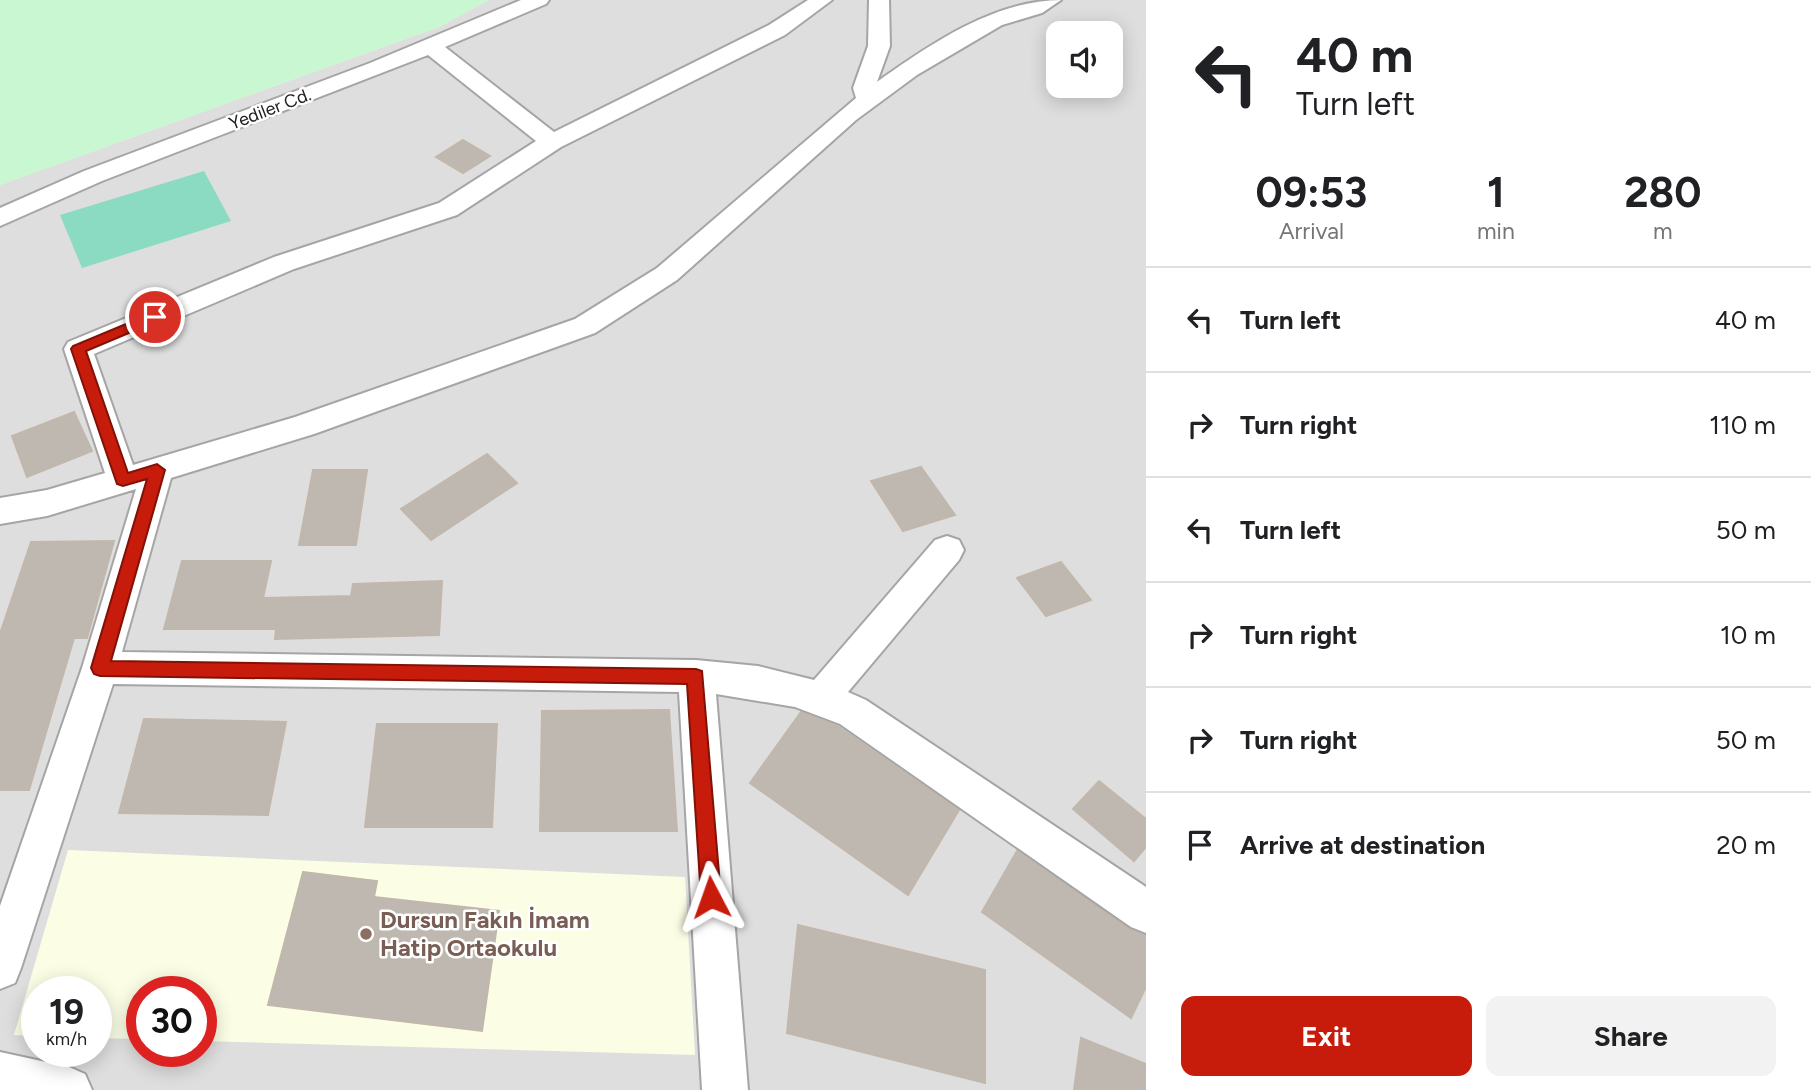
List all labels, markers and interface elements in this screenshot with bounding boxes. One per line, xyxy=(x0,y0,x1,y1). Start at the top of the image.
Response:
map controls xyxy=(1046,21,1123,98)
button: sound xyxy=(1046,21,1123,98)
text: 40 m xyxy=(1296,25,1413,84)
icon: left xyxy=(1181,28,1272,119)
street label: Yediler Cd. xyxy=(226,83,314,135)
text: Turn left xyxy=(1296,85,1415,123)
text: 09:53 xyxy=(1256,167,1367,218)
text: 1 xyxy=(1487,167,1505,218)
text: 280 xyxy=(1624,167,1701,218)
text: Arrival xyxy=(1279,217,1344,245)
text: min xyxy=(1477,217,1515,245)
text: m xyxy=(1653,217,1673,245)
pin xyxy=(125,287,185,347)
icon: arrive xyxy=(136,298,174,336)
icon: left xyxy=(1181,301,1219,339)
text: Turn left xyxy=(1240,304,1341,336)
text: 40 m xyxy=(1715,304,1776,336)
icon: right xyxy=(1181,406,1219,444)
text: Turn right xyxy=(1240,409,1357,441)
text: 110 m xyxy=(1709,409,1776,441)
icon: left xyxy=(1181,511,1219,549)
text: Turn left xyxy=(1240,514,1341,546)
text: 50 m xyxy=(1716,514,1776,546)
icon: right xyxy=(1181,616,1219,654)
text: Turn right xyxy=(1240,619,1357,651)
text: 10 m xyxy=(1720,619,1776,651)
icon: right xyxy=(1181,721,1219,759)
text: Turn right xyxy=(1240,724,1357,756)
text: 50 m xyxy=(1716,724,1776,756)
icon: arrive xyxy=(1181,826,1219,864)
text: Arrive at destination xyxy=(1240,829,1485,861)
text: 20 m xyxy=(1716,829,1776,861)
position arrow xyxy=(674,860,748,934)
place label: Dursun Fakıh İmam Hatip Ortaokulu xyxy=(380,905,590,962)
marker: Dursun Fakıh İmam Hatip Ortaokulu xyxy=(358,926,374,942)
speed limit sign: 30 xyxy=(126,976,217,1067)
text: 19 xyxy=(49,991,84,1033)
button: Exit xyxy=(1181,996,1472,1076)
button: Share xyxy=(1486,996,1776,1076)
text: km/h xyxy=(46,1028,87,1050)

